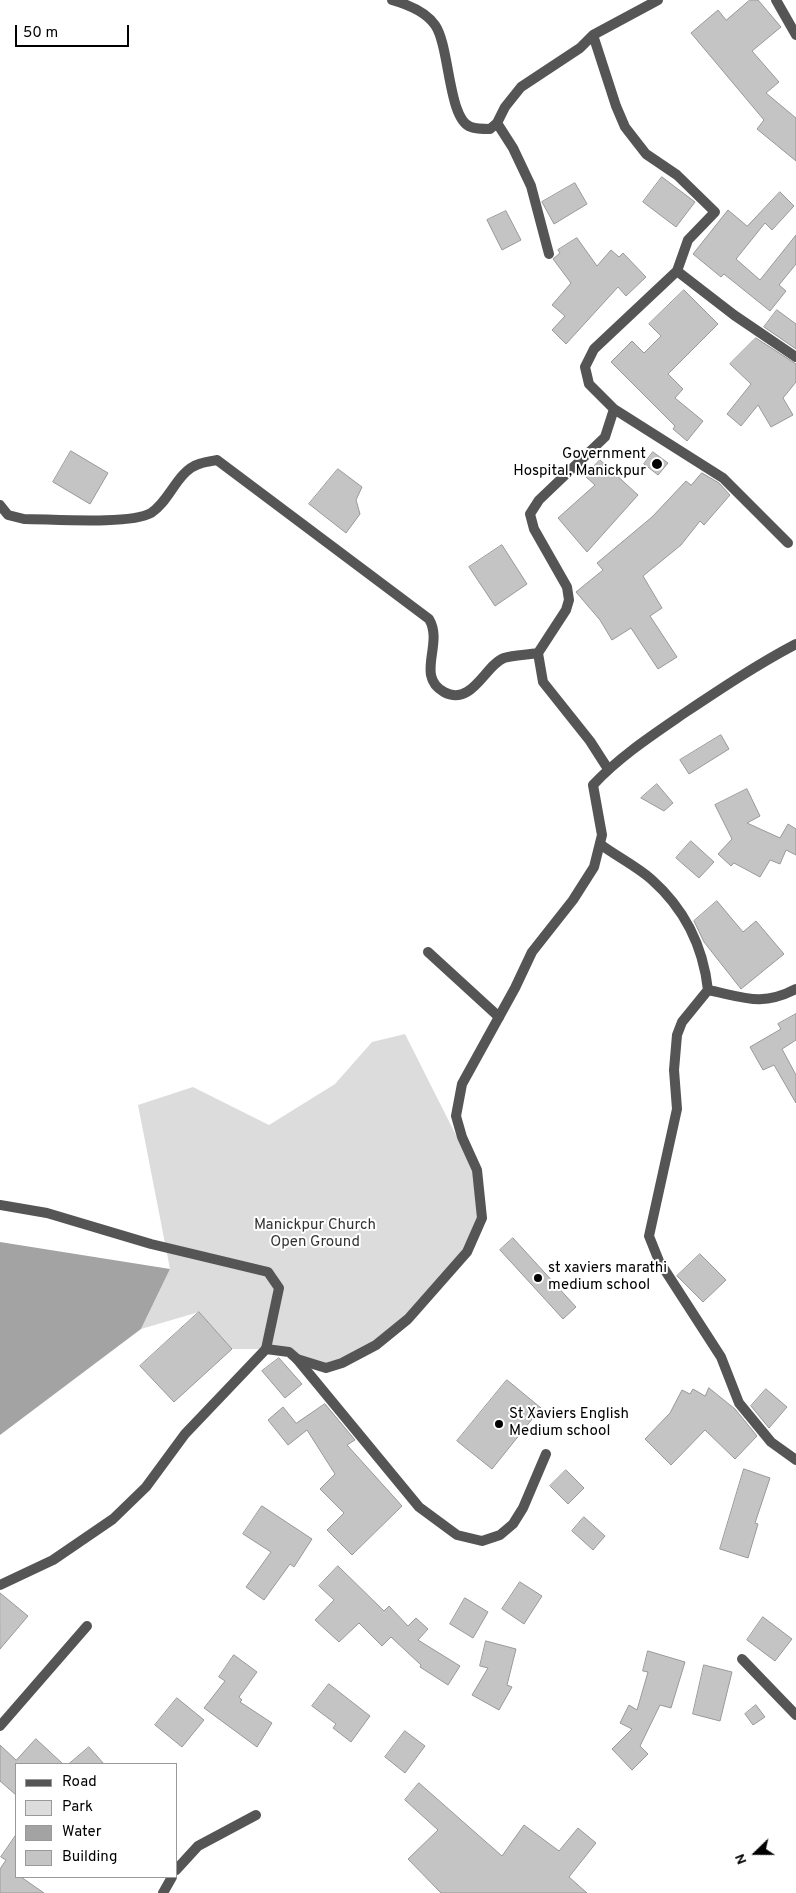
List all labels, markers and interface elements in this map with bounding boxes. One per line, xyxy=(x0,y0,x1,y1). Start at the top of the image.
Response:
scale bar xyxy=(18,15,131,47)
text: 50 m xyxy=(23,24,58,43)
place label: Government Hospital, Manickpur xyxy=(513,446,646,481)
marker: Government Hospital, Manickpur xyxy=(650,457,664,471)
park label: Manickpur Church Open Ground xyxy=(254,1217,376,1252)
place label: st xaviers marathi medium school xyxy=(548,1260,667,1295)
marker: st xaviers marathi medium school xyxy=(532,1272,544,1284)
place label: St Xaviers English Medium school xyxy=(509,1406,629,1441)
marker: St Xaviers English Medium school xyxy=(493,1418,505,1430)
legend xyxy=(15,1763,178,1878)
text: Road xyxy=(62,1773,97,1792)
text: Park xyxy=(62,1798,93,1817)
text: Water xyxy=(62,1823,101,1842)
north arrow xyxy=(731,1828,781,1878)
text: Building xyxy=(62,1848,117,1867)
text: N xyxy=(732,1851,751,1867)

